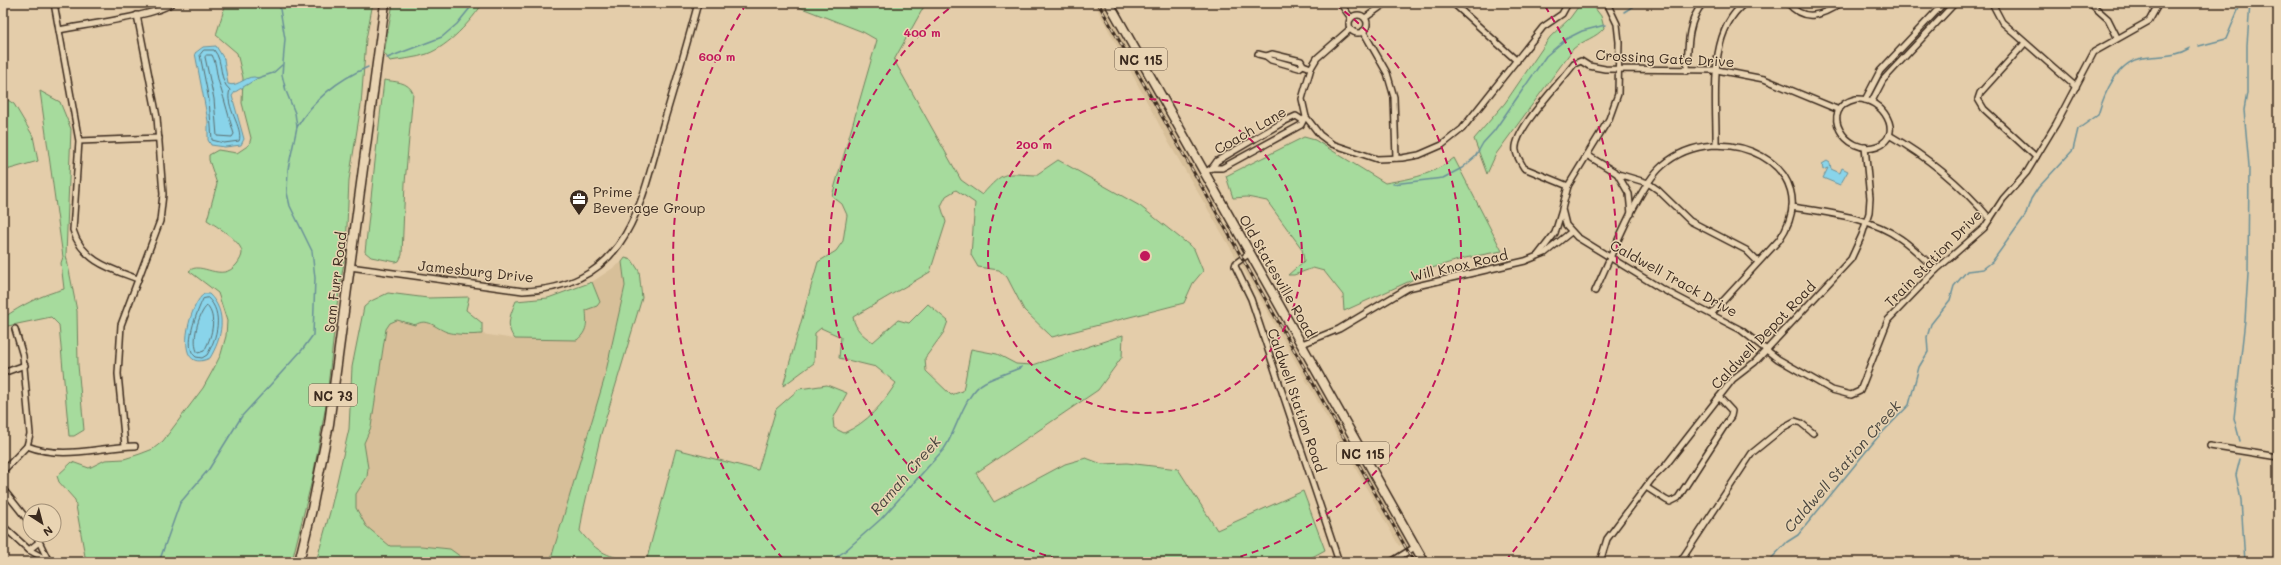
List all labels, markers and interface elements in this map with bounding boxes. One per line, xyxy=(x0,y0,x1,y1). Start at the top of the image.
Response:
text: 400 m xyxy=(904,24,940,40)
street label: Crossing Gate Drive xyxy=(1595,45,1735,71)
text: 600 m xyxy=(699,48,735,64)
road number: NC 115 xyxy=(1115,48,1167,70)
street label: Coach Lane xyxy=(1211,102,1289,158)
text: 200 m xyxy=(1016,136,1052,152)
place label: Prime Beverage Group xyxy=(593,182,705,217)
office icon: Prime Beverage Group xyxy=(568,188,590,216)
street label: Train Station Drive xyxy=(1880,205,1986,311)
street label: Old Statesville Road xyxy=(1235,211,1321,341)
street label: Sam Furr Road xyxy=(319,231,351,333)
street label: Caldwell Track Drive xyxy=(1607,235,1741,321)
street label: Will Knox Road xyxy=(1409,245,1510,285)
centre of rings xyxy=(1138,249,1152,263)
street label: Jamesburg Drive xyxy=(417,255,535,287)
street label: Caldwell Depot Road xyxy=(1707,277,1820,393)
street label: Caldwell Station Road xyxy=(1263,326,1331,474)
road number: NC 73 xyxy=(309,384,357,406)
water label: Caldwell Station Creek xyxy=(1779,395,1906,536)
water label: Ramah Creek xyxy=(865,431,945,519)
road number: NC 115 xyxy=(1337,442,1389,464)
north arrow xyxy=(22,503,62,543)
text: N xyxy=(40,523,56,540)

